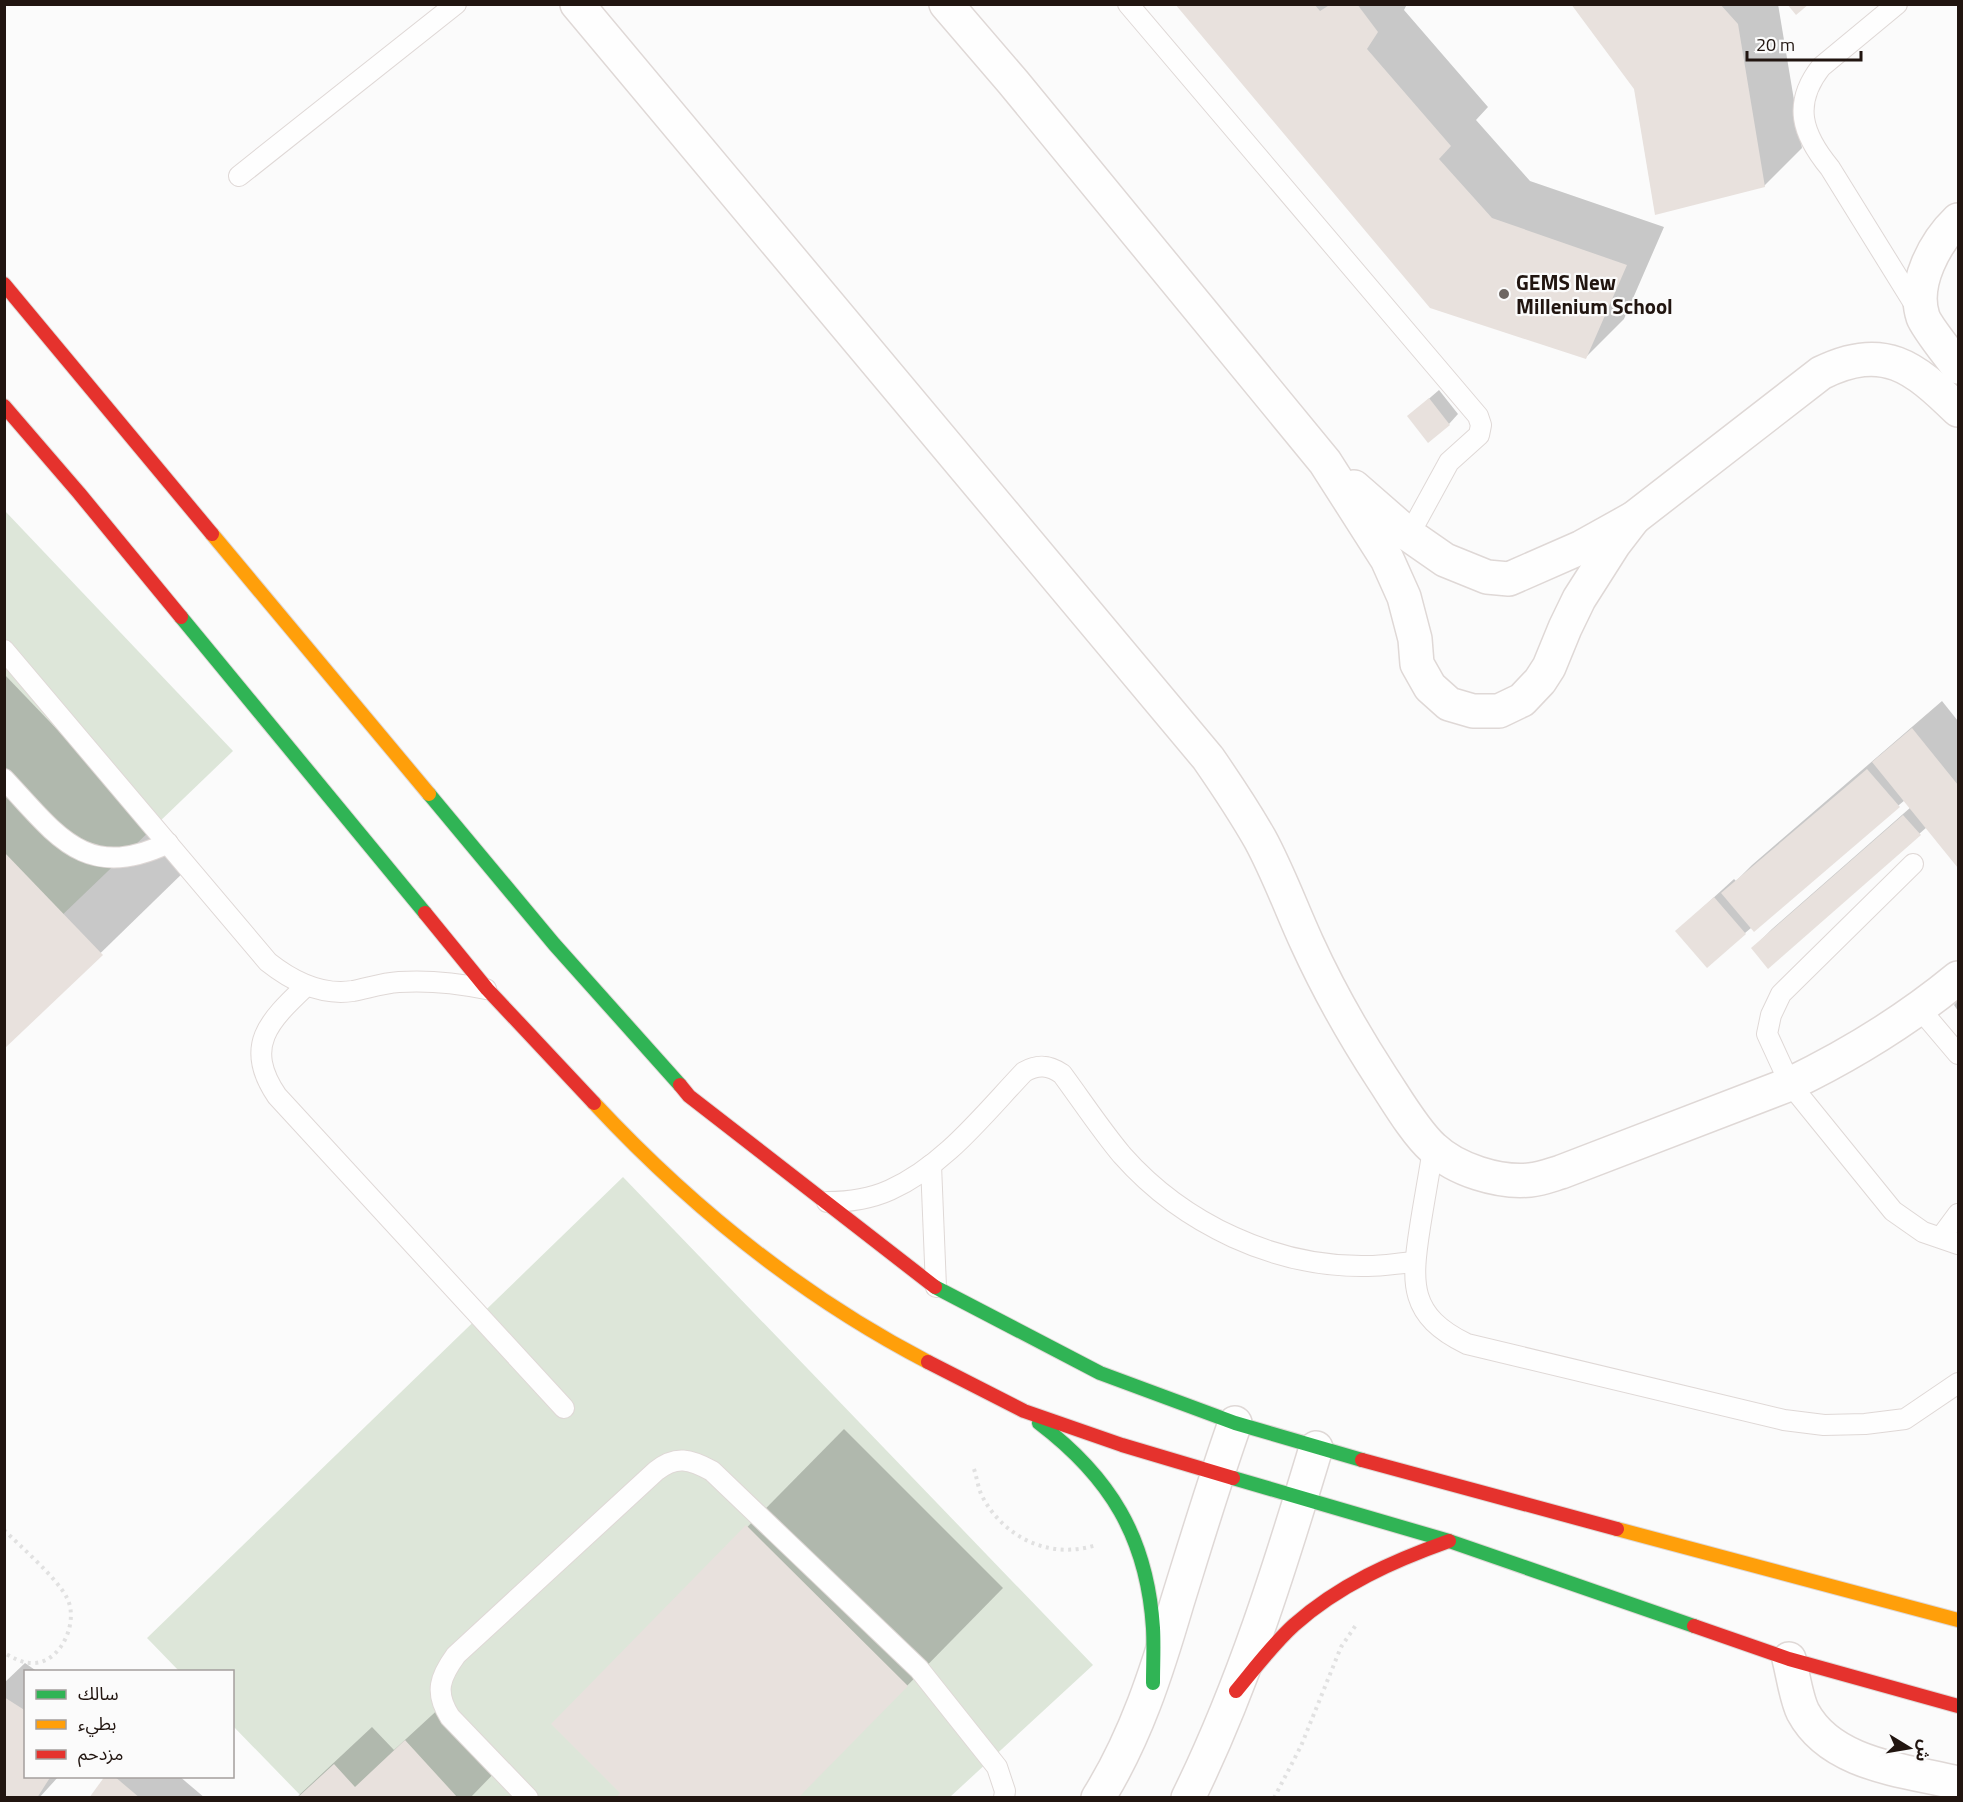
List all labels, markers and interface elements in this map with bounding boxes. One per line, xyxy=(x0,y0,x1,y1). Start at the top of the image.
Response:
scale bar xyxy=(1747,24,1861,62)
text: 20 m xyxy=(1756,31,1795,58)
place label: GEMS New Millenium School xyxy=(1516,266,1673,322)
marker: GEMS New Millenium School xyxy=(1497,287,1511,301)
legend xyxy=(24,1670,234,1778)
text: سالك xyxy=(78,1680,119,1707)
text: بطيء xyxy=(78,1710,116,1737)
north arrow xyxy=(1879,1718,1939,1778)
text: ش xyxy=(1910,1738,1938,1764)
text: مزدحم xyxy=(78,1740,123,1767)

